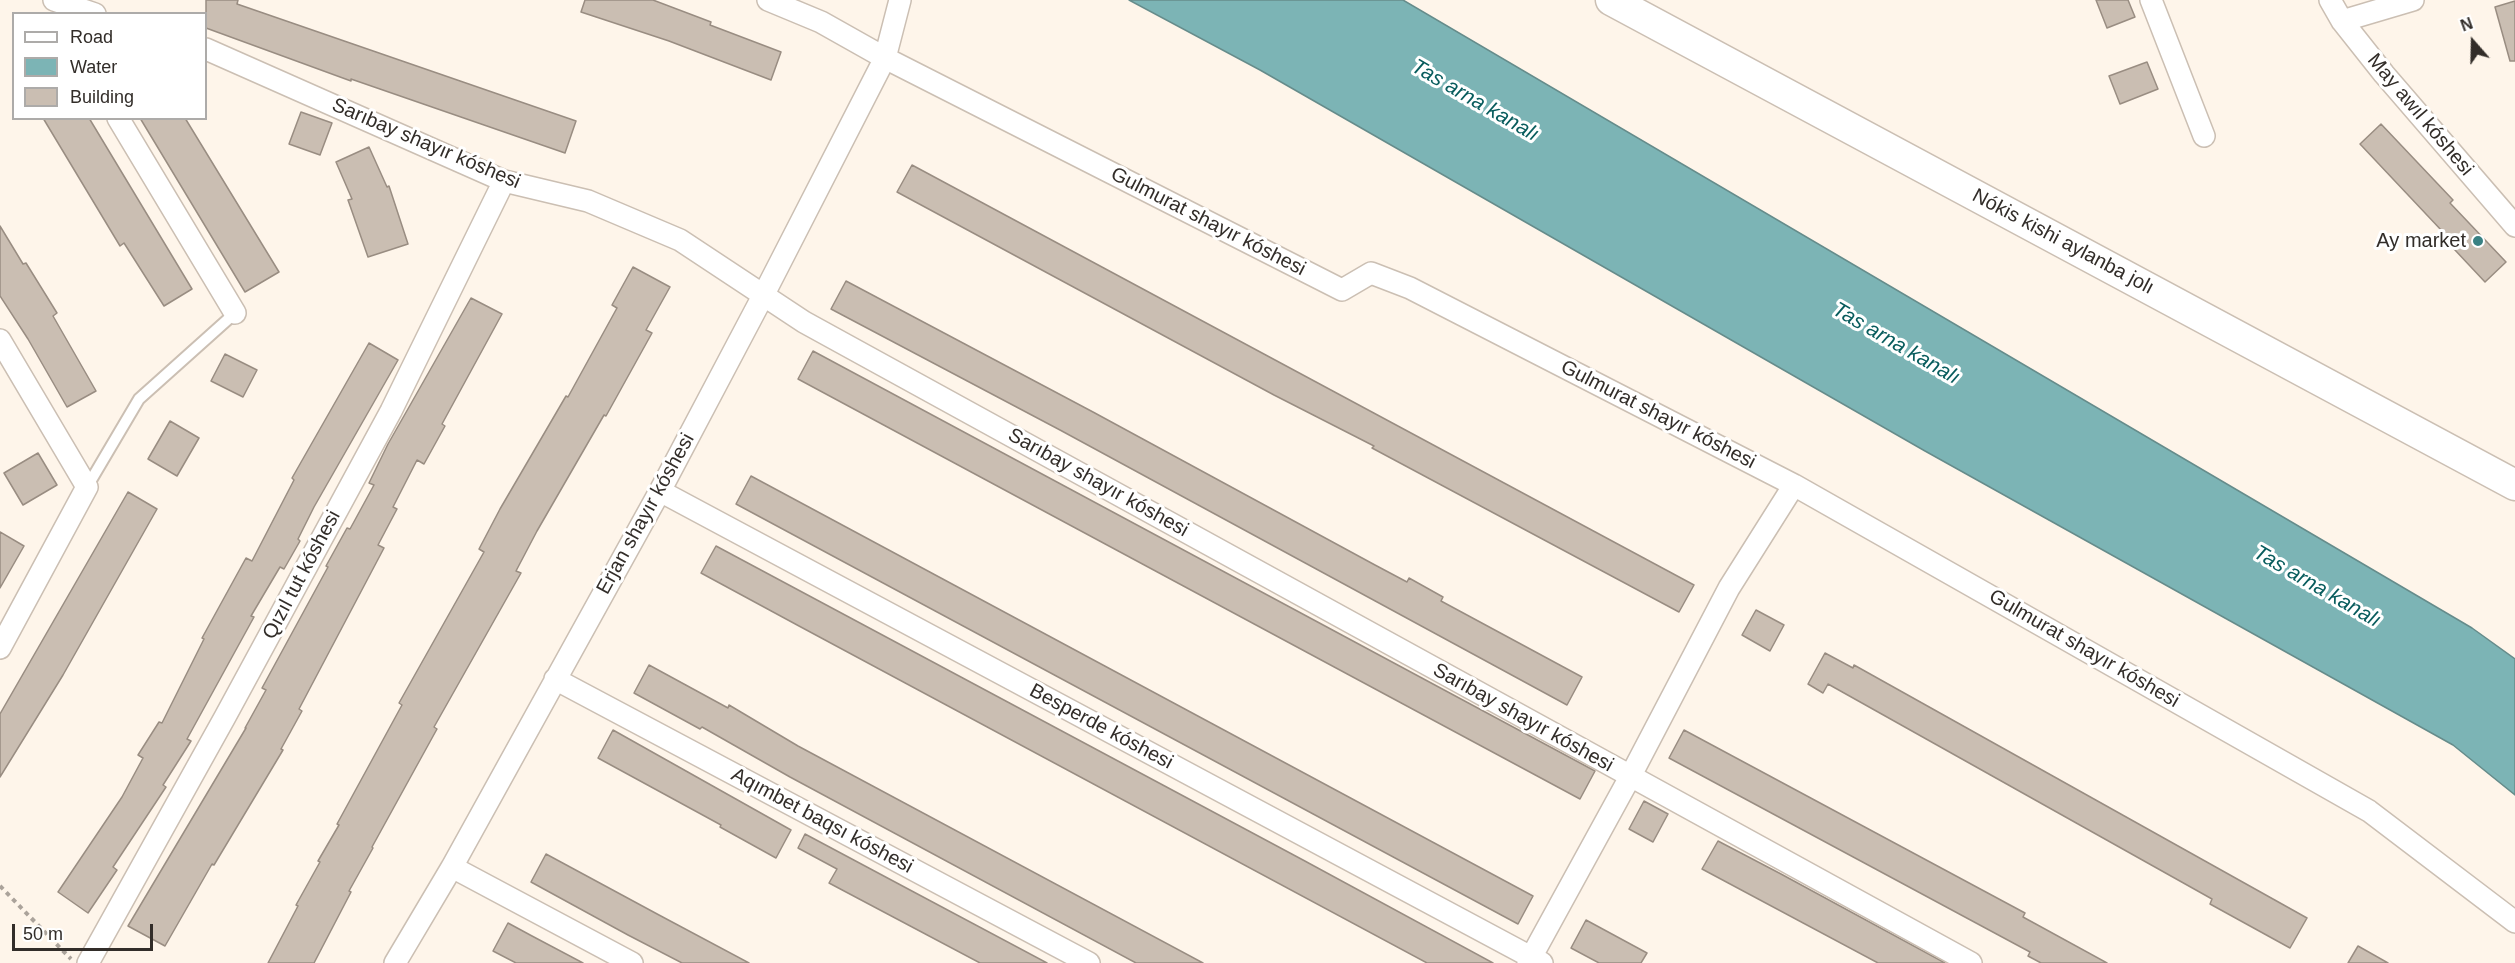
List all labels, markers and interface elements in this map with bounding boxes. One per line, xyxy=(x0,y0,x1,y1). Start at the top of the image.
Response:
legend xyxy=(12,12,207,120)
north arrow xyxy=(2443,12,2503,72)
text: N xyxy=(2458,15,2475,35)
text: Road xyxy=(70,27,113,47)
street label: May awıl kóshesi xyxy=(2362,49,2478,181)
water label: Tas arna kanalı xyxy=(1407,54,1543,148)
text: Water xyxy=(70,57,117,77)
text: Building xyxy=(70,87,134,107)
street label: Sarıbay shayır kóshesi xyxy=(328,93,524,195)
street label: Gulmurat shayır kóshesi xyxy=(1106,162,1310,282)
street label: Nókis kishi aylanba jolı xyxy=(1968,184,2158,300)
place label: Ay market xyxy=(2376,229,2466,253)
marker: Ay market xyxy=(2471,234,2485,248)
water label: Tas arna kanalı xyxy=(1828,297,1964,391)
street label: Gulmurat shayır kóshesi xyxy=(1556,355,1760,475)
street label: Sarıbay shayır kóshesi xyxy=(1004,423,1192,543)
street label: Erjan shayır kóshesi xyxy=(592,429,700,599)
street label: Qızıl tut kóshesi xyxy=(258,507,346,643)
water label: Tas arna kanalı xyxy=(2249,540,2385,634)
street label: Gulmurat shayır kóshesi xyxy=(1985,585,2183,713)
street label: Sarıbay shayır kóshesi xyxy=(1429,658,1617,778)
street label: Besperde kóshesi xyxy=(1025,679,1177,775)
street label: Aqımbet baqsı kóshesi xyxy=(727,763,917,879)
scale bar xyxy=(15,912,156,950)
text: 50 m xyxy=(23,924,63,944)

